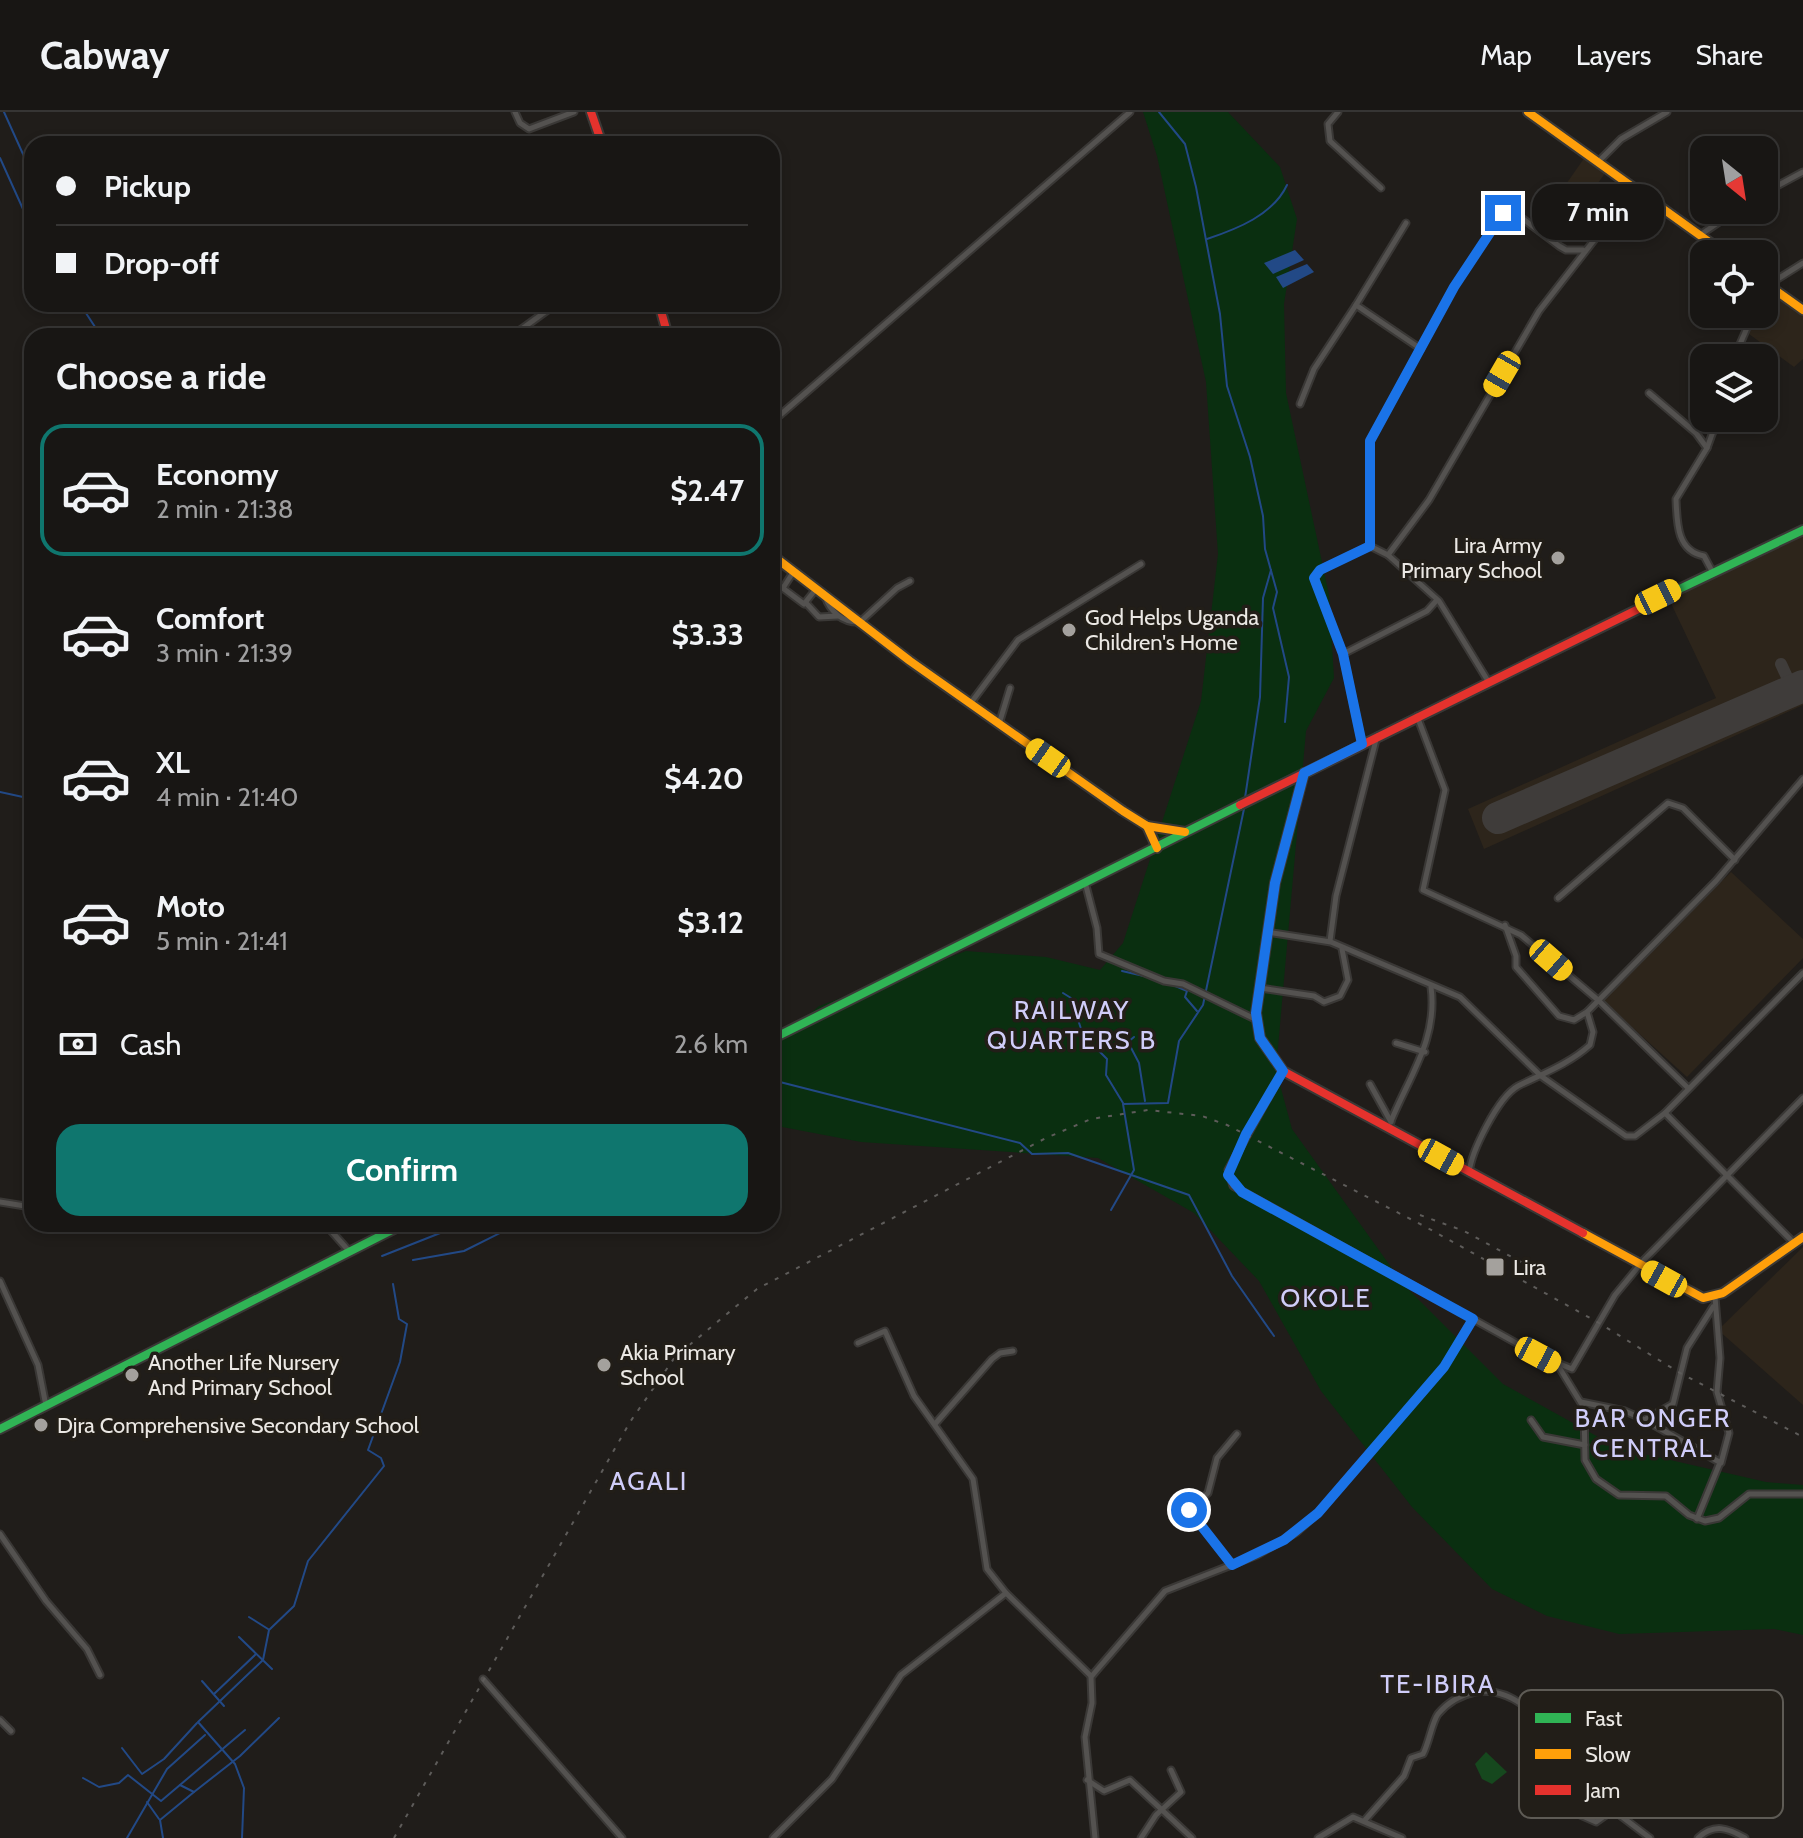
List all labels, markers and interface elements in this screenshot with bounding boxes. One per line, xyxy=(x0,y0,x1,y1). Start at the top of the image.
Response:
text: Cabway xyxy=(40,32,170,79)
text: Map xyxy=(1480,38,1532,72)
text: Layers xyxy=(1576,38,1651,72)
text: Share xyxy=(1695,38,1763,72)
north arrow xyxy=(1690,136,1778,224)
map controls xyxy=(1690,136,1778,432)
text: Pickup xyxy=(104,168,191,205)
callout: 7 min xyxy=(1531,185,1663,241)
route end xyxy=(1485,195,1521,231)
text: 7 min xyxy=(1567,196,1629,228)
button: locate xyxy=(1690,240,1778,328)
text: Drop-off xyxy=(104,245,219,282)
button: layers xyxy=(1690,344,1778,432)
car xyxy=(1480,347,1524,401)
text: Choose a ride xyxy=(56,354,266,398)
icon: car xyxy=(60,454,132,526)
text: Economy xyxy=(156,456,279,493)
text: $2.47 xyxy=(670,472,744,509)
text: 2 min · 21:38 xyxy=(156,493,294,525)
place label: Lira Army Primary School xyxy=(1401,532,1543,584)
marker: Lira Army Primary School xyxy=(1549,549,1567,567)
car xyxy=(1631,576,1685,618)
icon: car xyxy=(60,598,132,670)
text: Comfort xyxy=(156,600,264,637)
place label: God Helps Uganda Children's Home xyxy=(1085,604,1260,656)
text: $3.33 xyxy=(671,616,744,653)
marker: God Helps Uganda Children's Home xyxy=(1060,621,1078,639)
text: 3 min · 21:39 xyxy=(156,637,293,669)
car xyxy=(1021,734,1075,782)
icon: car xyxy=(60,742,132,814)
text: XL xyxy=(156,744,190,781)
text: $4.20 xyxy=(664,760,744,797)
text: 4 min · 21:40 xyxy=(156,781,298,813)
icon: car xyxy=(60,886,132,958)
text: Moto xyxy=(156,888,225,925)
text: $3.12 xyxy=(677,904,744,941)
text: 5 min · 21:41 xyxy=(156,925,288,957)
car xyxy=(1525,935,1577,985)
district label: RAILWAY QUARTERS B xyxy=(987,994,1157,1056)
icon: cash xyxy=(56,1022,100,1066)
text: Cash xyxy=(120,1026,182,1063)
text: 2.6 km xyxy=(674,1028,748,1060)
button: Confirm xyxy=(56,1124,748,1216)
car xyxy=(1414,1135,1468,1179)
place label: Lira xyxy=(1513,1254,1546,1281)
marker: Lira xyxy=(1484,1256,1506,1278)
car xyxy=(1637,1257,1691,1301)
district label: OKOLE xyxy=(1280,1282,1372,1314)
car xyxy=(1511,1333,1565,1377)
place label: Akia Primary School xyxy=(620,1339,736,1391)
place label: Another Life Nursery And Primary School xyxy=(148,1349,339,1401)
marker: Akia Primary School xyxy=(595,1356,613,1374)
marker: Another Life Nursery And Primary School xyxy=(123,1366,141,1384)
district label: BAR ONGER CENTRAL xyxy=(1575,1402,1731,1464)
place label: Djra Comprehensive Secondary School xyxy=(57,1412,420,1439)
marker: Djra Comprehensive Secondary School xyxy=(32,1416,50,1434)
district label: AGALI xyxy=(610,1465,688,1497)
route start xyxy=(1171,1492,1207,1528)
district label: TE-IBIRA xyxy=(1380,1668,1496,1700)
legend xyxy=(1519,1690,1783,1818)
text: Fast xyxy=(1585,1705,1623,1732)
text: Slow xyxy=(1585,1741,1631,1768)
text: Jam xyxy=(1584,1777,1620,1804)

